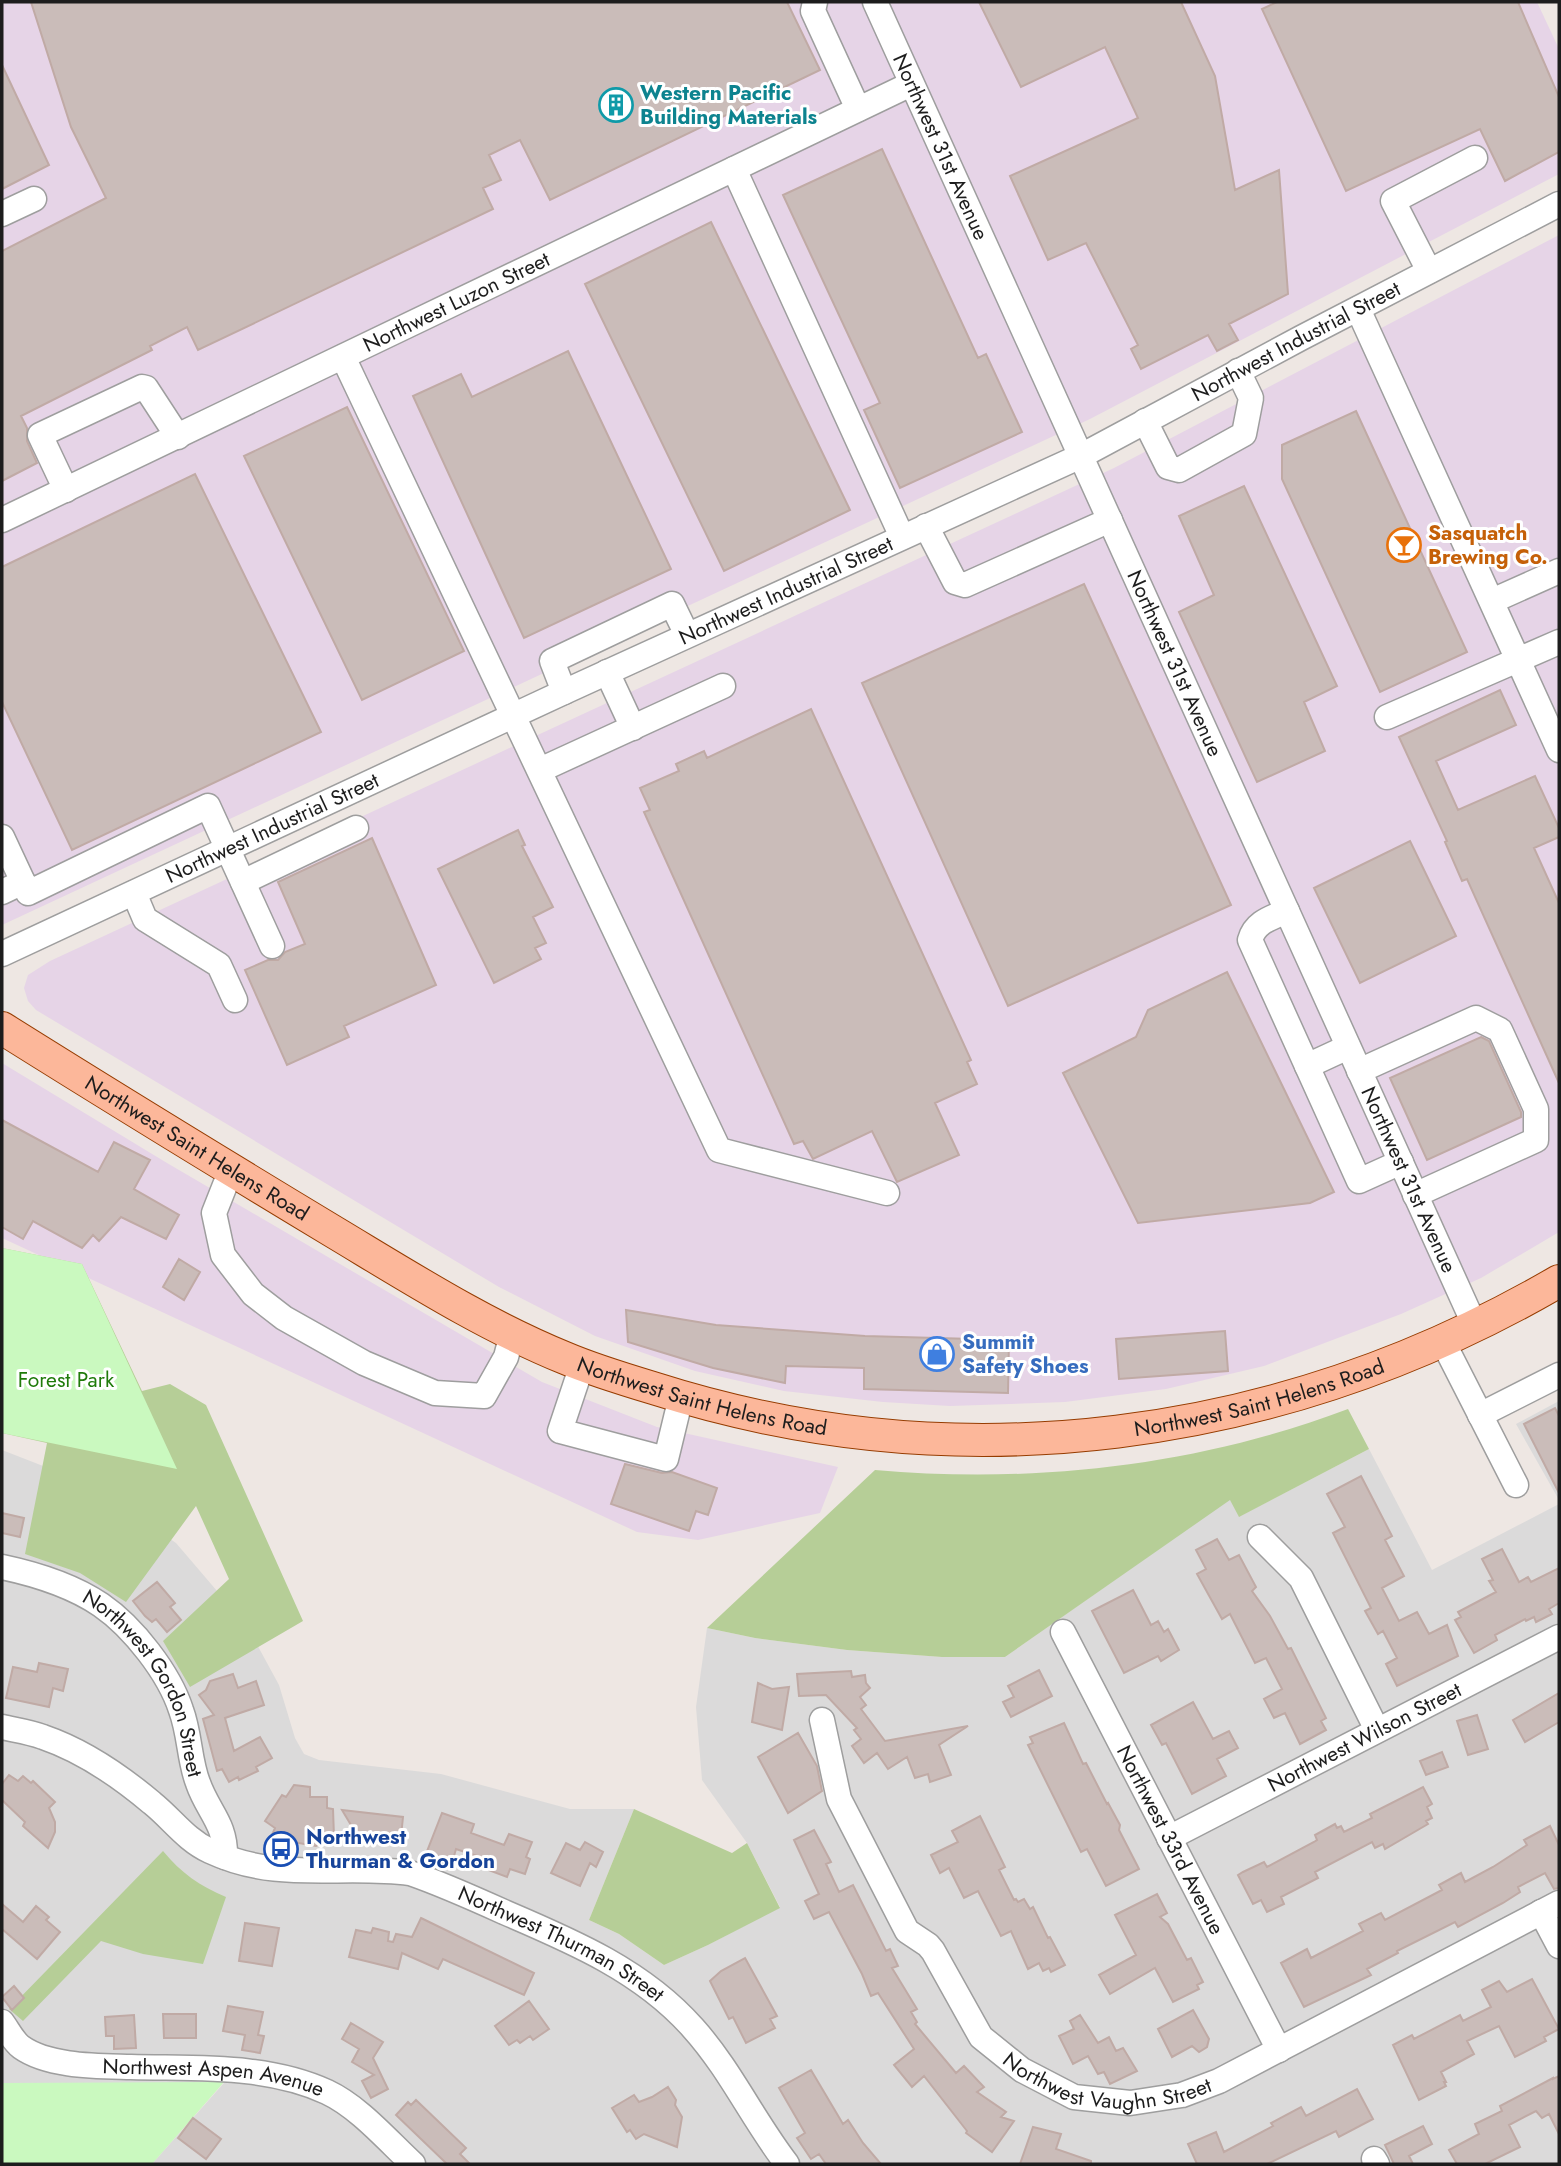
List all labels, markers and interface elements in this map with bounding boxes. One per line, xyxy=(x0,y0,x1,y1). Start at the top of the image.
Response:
street label: Northwest 31st Avenue xyxy=(885,49,996,245)
place label: Western Pacific Building Materials xyxy=(640,78,818,132)
building icon: Western Pacific Building Materials xyxy=(597,86,635,124)
street label: Northwest Luzon Street xyxy=(358,244,555,360)
street label: Northwest Industrial Street xyxy=(1186,274,1406,409)
place label: Sasquatch Brewing Co. xyxy=(1428,518,1548,572)
bar icon: Sasquatch Brewing Co. xyxy=(1385,526,1423,564)
street label: Northwest Industrial Street xyxy=(674,529,898,653)
street label: Northwest 31st Avenue xyxy=(1119,565,1230,762)
street label: Northwest Industrial Street xyxy=(160,765,384,891)
street label: Northwest Saint Helens Road xyxy=(79,1068,315,1228)
street label: Northwest 31st Avenue xyxy=(1353,1082,1464,1278)
place label: Summit Safety Shoes xyxy=(962,1327,1089,1381)
shop icon: Summit Safety Shoes xyxy=(918,1335,956,1373)
street label: Northwest Saint Helens Road xyxy=(573,1349,829,1443)
street label: Northwest Saint Helens Road xyxy=(1132,1351,1388,1444)
park label: Forest Park xyxy=(18,1365,115,1395)
street label: Northwest Gordon Street xyxy=(77,1582,210,1781)
street label: Northwest Wilson Street xyxy=(1263,1675,1467,1800)
street label: Northwest 33rd Avenue xyxy=(1109,1740,1232,1940)
place label: Northwest Thurman & Gordon xyxy=(306,1822,495,1876)
bus stop icon: Northwest Thurman & Gordon xyxy=(262,1830,300,1868)
street label: Northwest Thurman Street xyxy=(453,1878,671,2009)
street label: Northwest Vaughn Street xyxy=(996,2045,1216,2118)
street label: Northwest Aspen Avenue xyxy=(102,2051,329,2104)

